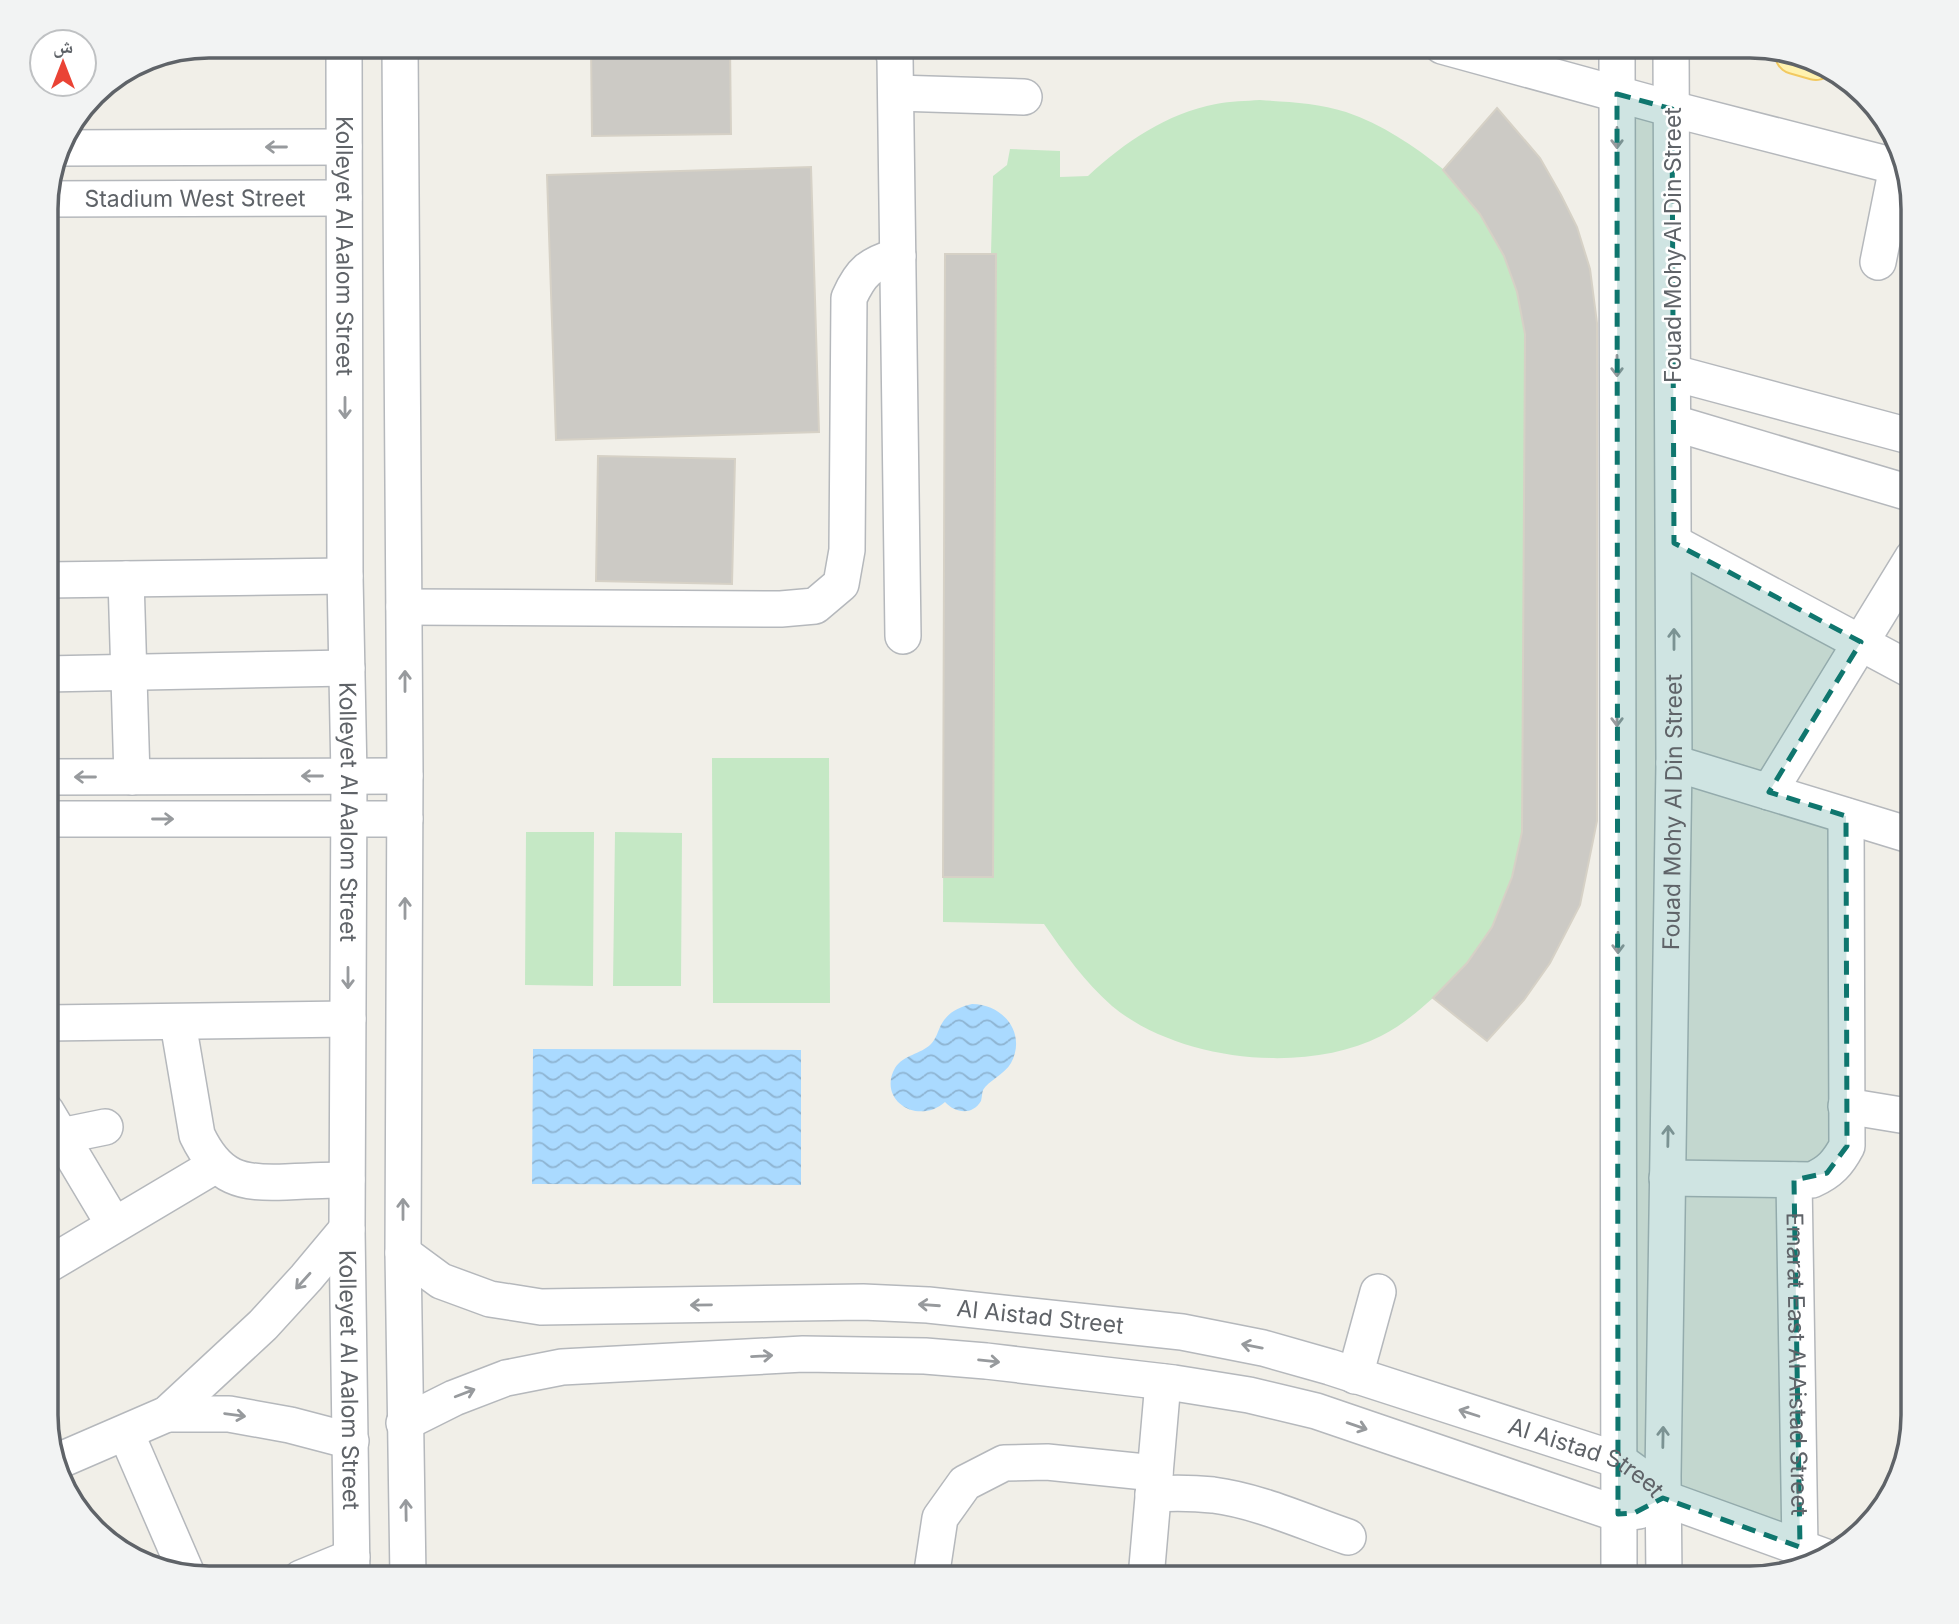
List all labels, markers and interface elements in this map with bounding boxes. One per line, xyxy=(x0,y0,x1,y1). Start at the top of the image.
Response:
north arrow xyxy=(28,28,98,98)
text: ش xyxy=(53,35,73,58)
street label: Fouad Mohy Al Din Street xyxy=(1659,107,1687,383)
street label: Kolleyet Al Aalom Street xyxy=(330,116,359,377)
one-way arrow xyxy=(1610,127,1624,150)
one-way arrow xyxy=(265,140,288,154)
street label: Stadium West Street xyxy=(84,184,306,213)
one-way arrow xyxy=(1610,354,1624,377)
one-way arrow xyxy=(338,396,352,419)
one-way arrow xyxy=(1667,628,1681,651)
one-way arrow xyxy=(398,670,412,693)
street label: Fouad Mohy Al Din Street xyxy=(1657,674,1688,950)
street label: Kolleyet Al Aalom Street xyxy=(333,682,363,943)
one-way arrow xyxy=(1610,704,1624,727)
one-way arrow xyxy=(301,769,324,783)
one-way arrow xyxy=(74,770,97,784)
one-way arrow xyxy=(151,812,174,826)
one-way arrow xyxy=(398,897,412,920)
one-way arrow xyxy=(1611,932,1624,955)
one-way arrow xyxy=(341,966,355,989)
one-way arrow xyxy=(1661,1125,1675,1148)
one-way arrow xyxy=(396,1198,410,1221)
street label: Emarat East Al Aistad Street xyxy=(1781,1212,1813,1516)
street label: Kolleyet Al Aalom Street xyxy=(333,1250,365,1511)
one-way arrow xyxy=(295,1272,311,1290)
street label: Al Aistad Street xyxy=(955,1294,1126,1340)
one-way arrow xyxy=(690,1298,713,1311)
one-way arrow xyxy=(918,1298,941,1311)
one-way arrow xyxy=(1241,1339,1264,1353)
one-way arrow xyxy=(750,1350,773,1363)
one-way arrow xyxy=(978,1355,1000,1368)
one-way arrow xyxy=(454,1386,476,1399)
one-way arrow xyxy=(1458,1405,1480,1418)
one-way arrow xyxy=(223,1409,246,1422)
street label: Al Aistad Street xyxy=(1505,1412,1670,1503)
one-way arrow xyxy=(1346,1421,1368,1433)
one-way arrow xyxy=(1657,1426,1670,1449)
one-way arrow xyxy=(400,1499,413,1522)

